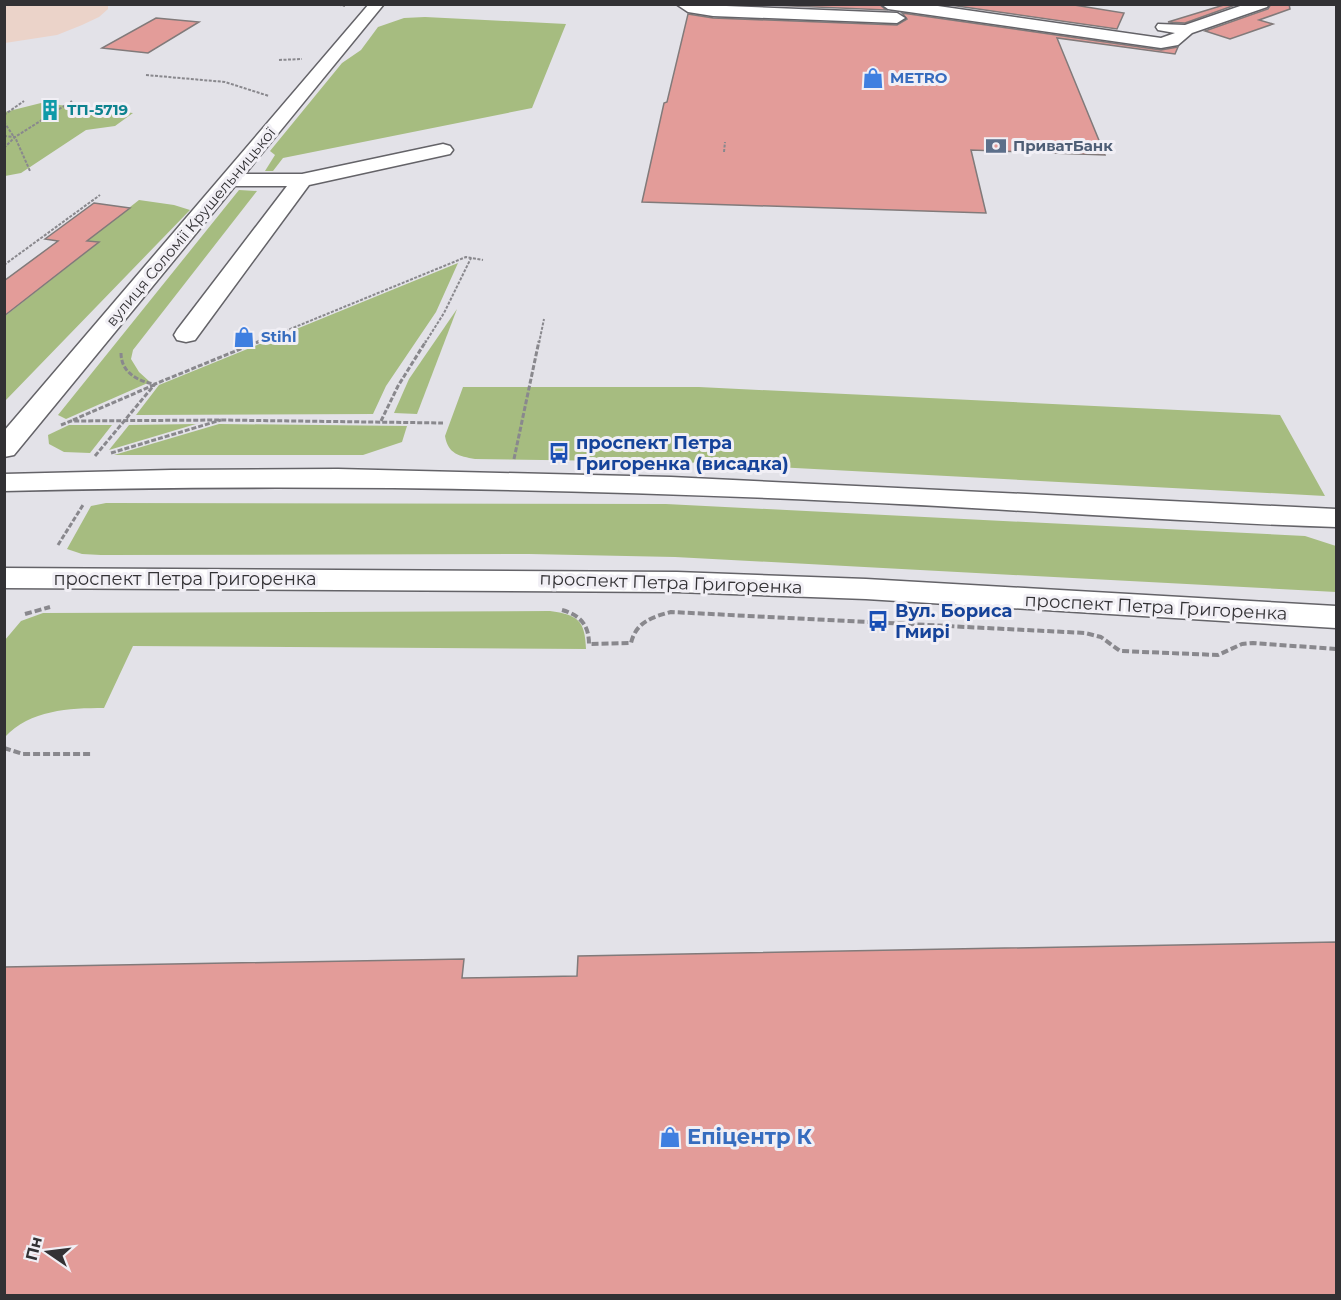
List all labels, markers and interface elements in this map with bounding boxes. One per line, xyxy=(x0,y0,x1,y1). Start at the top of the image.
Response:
shop icon: METRO xyxy=(861,66,885,90)
place label: METRO xyxy=(890,68,948,87)
building icon: ТП-5719 xyxy=(38,98,62,122)
place label: ТП-5719 xyxy=(67,100,128,119)
street label: вулиця Соломії Крушельницької xyxy=(102,123,280,330)
bank icon: ПриватБанк xyxy=(984,134,1008,158)
place label: ПриватБанк xyxy=(1013,136,1113,155)
shop icon: Stihl xyxy=(232,325,256,349)
place label: Stihl xyxy=(261,327,297,346)
place label: проспект Петра Григоренка (висадка) xyxy=(576,432,789,475)
bus stop icon: проспект Петра Григоренка (висадка) xyxy=(547,441,571,465)
street label: проспект Петра Григоренка xyxy=(539,567,803,599)
street label: проспект Петра Григоренка xyxy=(53,568,317,590)
street label: проспект Петра Григоренка xyxy=(1024,589,1288,625)
place label: Вул. Бориса Гмирі xyxy=(895,600,1012,643)
bus stop icon: Вул. Бориса Гмирі xyxy=(866,609,890,633)
place label: Епіцентр К xyxy=(687,1124,813,1149)
shop icon: Епіцентр К xyxy=(658,1125,682,1149)
north arrow xyxy=(18,1222,78,1282)
text: Пн xyxy=(22,1234,46,1262)

